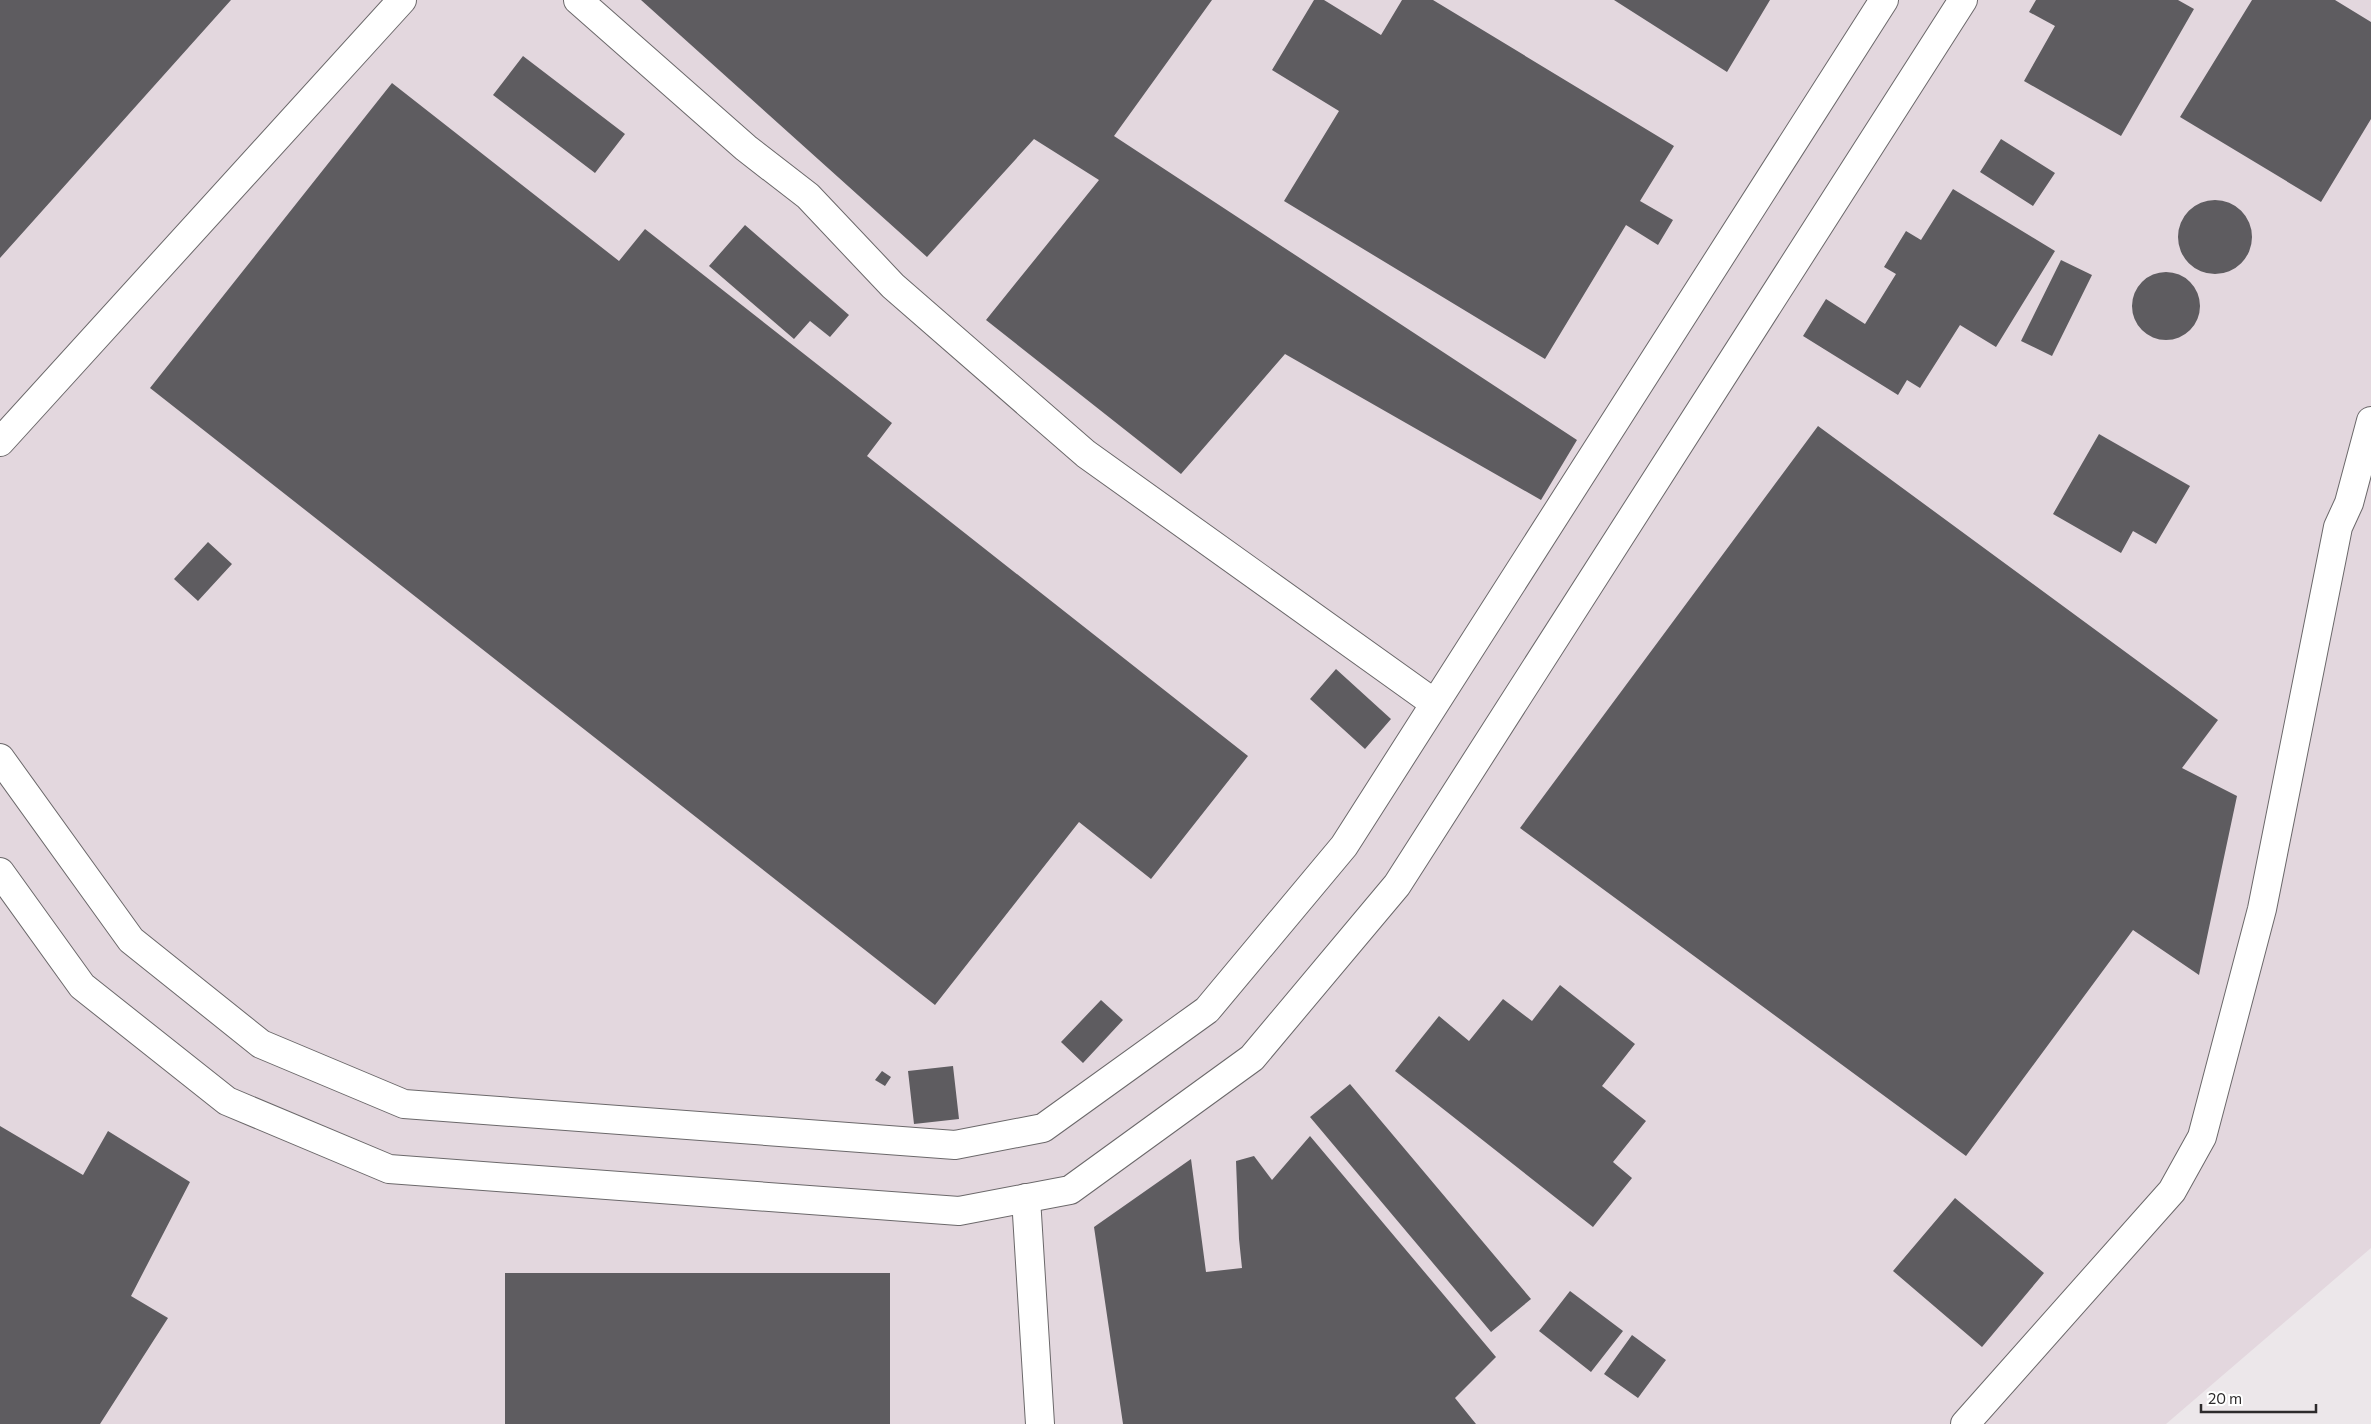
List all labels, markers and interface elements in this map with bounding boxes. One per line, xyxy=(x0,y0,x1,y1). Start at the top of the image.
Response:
scale bar xyxy=(2201,1382,2316,1414)
text: 20 m xyxy=(2208,1389,2242,1407)

